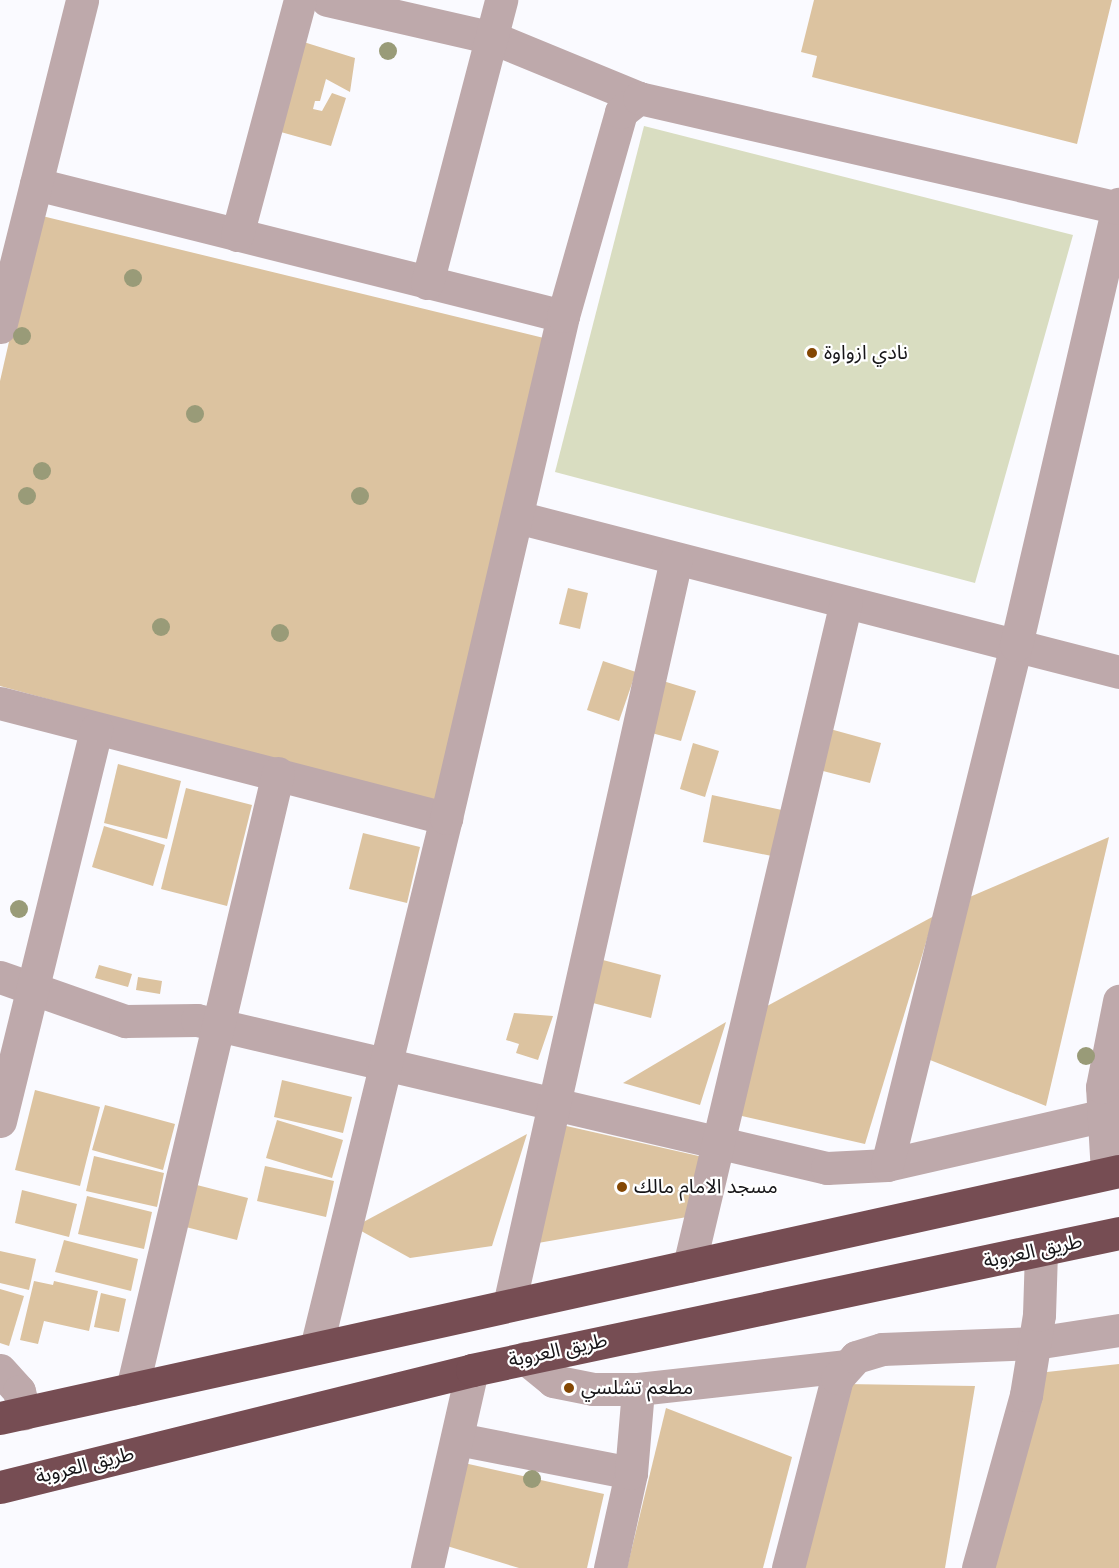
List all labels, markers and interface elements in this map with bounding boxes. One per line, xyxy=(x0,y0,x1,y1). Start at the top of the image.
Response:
place label: نادي ازواوة xyxy=(824,341,908,365)
marker: نادي ازواوة xyxy=(805,346,819,360)
place label: مسجد الامام مالك xyxy=(634,1175,778,1199)
marker: مسجد الامام مالك xyxy=(615,1180,629,1194)
street label: طريق العروبة xyxy=(981,1230,1085,1274)
street label: طريق العروبة xyxy=(506,1329,610,1373)
place label: مطعم تشلسي xyxy=(581,1376,693,1400)
marker: مطعم تشلسي xyxy=(562,1381,576,1395)
street label: طريق العروبة xyxy=(33,1442,137,1490)

